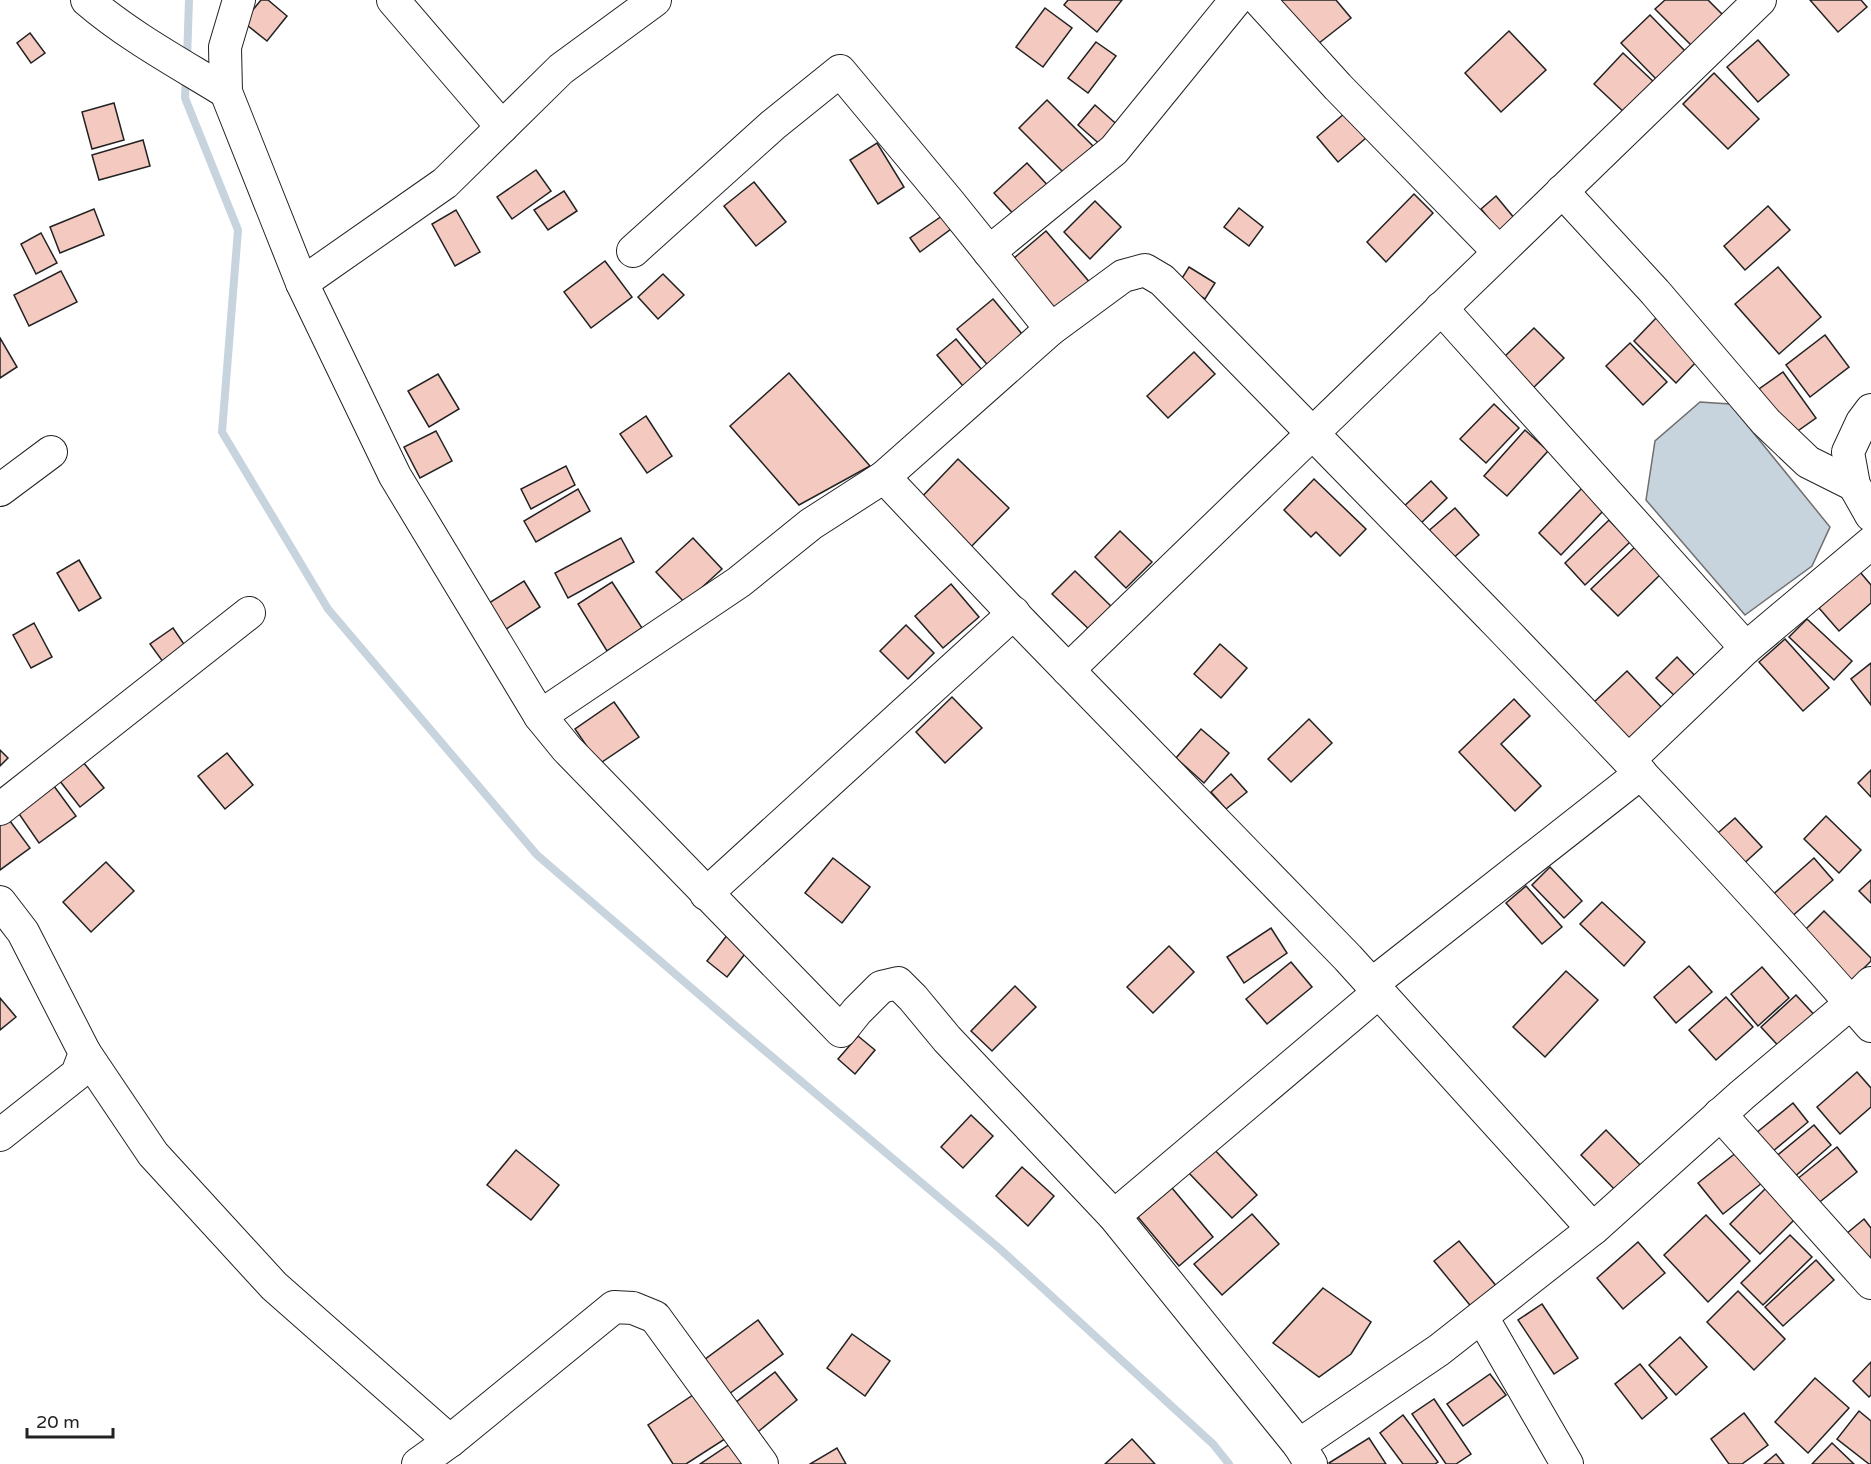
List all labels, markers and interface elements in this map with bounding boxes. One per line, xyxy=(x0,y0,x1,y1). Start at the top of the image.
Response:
scale bar xyxy=(27,1401,112,1439)
text: 20 m xyxy=(36,1411,80,1433)

